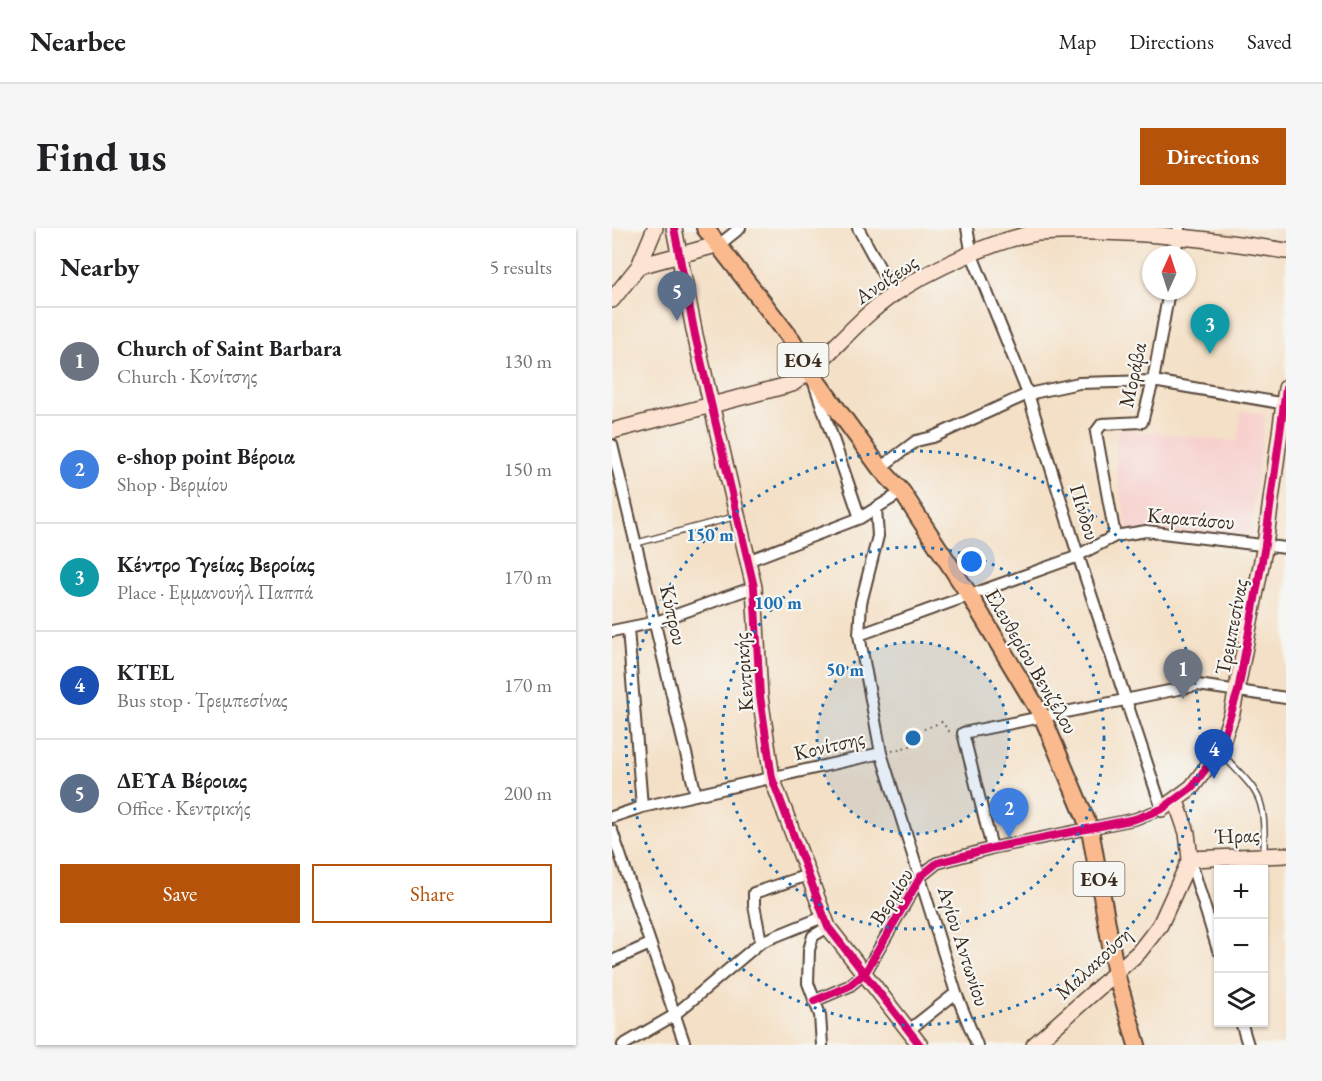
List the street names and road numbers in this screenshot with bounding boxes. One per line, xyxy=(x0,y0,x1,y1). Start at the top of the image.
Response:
street label: Ανοίξεως xyxy=(848,248,923,310)
street label: Μοράβα xyxy=(1112,339,1152,410)
road number: ΕΟ4 xyxy=(778,343,828,377)
street label: Πίνδου xyxy=(1064,481,1106,543)
street label: Καρατάσου xyxy=(1146,501,1236,535)
street label: Τρεμπεσίνας xyxy=(1208,576,1254,678)
street label: Κύπρου xyxy=(654,582,694,648)
street label: Ελευθερίου Βενιζέλου xyxy=(979,583,1085,739)
street label: Κεντρικής xyxy=(727,632,759,712)
street label: Κονίτσης xyxy=(791,724,867,766)
street label: Ήρας xyxy=(1214,820,1260,850)
road number: ΕΟ4 xyxy=(1074,862,1124,896)
street label: Βερμίου xyxy=(863,863,919,929)
street label: Αγίου Αντωνίου xyxy=(932,882,996,1009)
street label: Μαλακούση xyxy=(1049,921,1137,1005)

